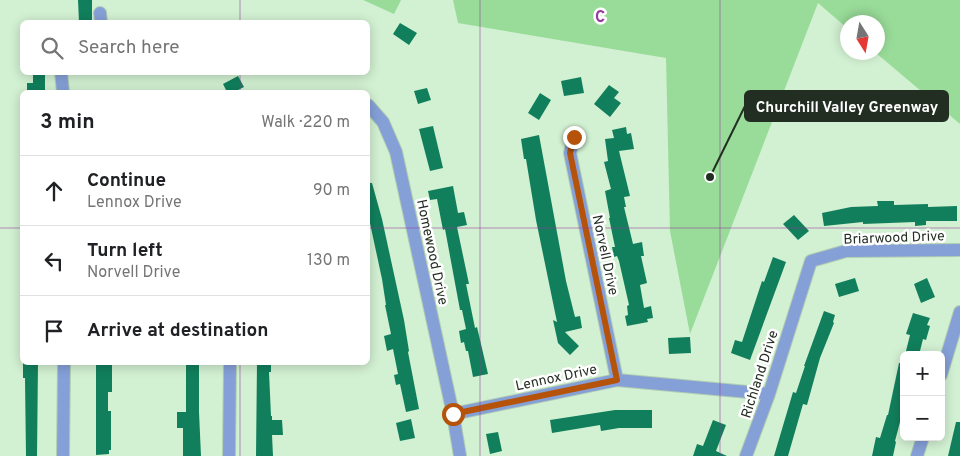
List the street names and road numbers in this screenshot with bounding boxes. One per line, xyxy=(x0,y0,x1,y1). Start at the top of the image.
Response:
street label: Homewood Drive xyxy=(412,198,451,307)
street label: Norvell Drive xyxy=(588,214,621,297)
street label: Briarwood Drive xyxy=(843,228,945,249)
street label: Richland Drive xyxy=(738,328,783,421)
street label: Lennox Drive xyxy=(514,362,599,395)

